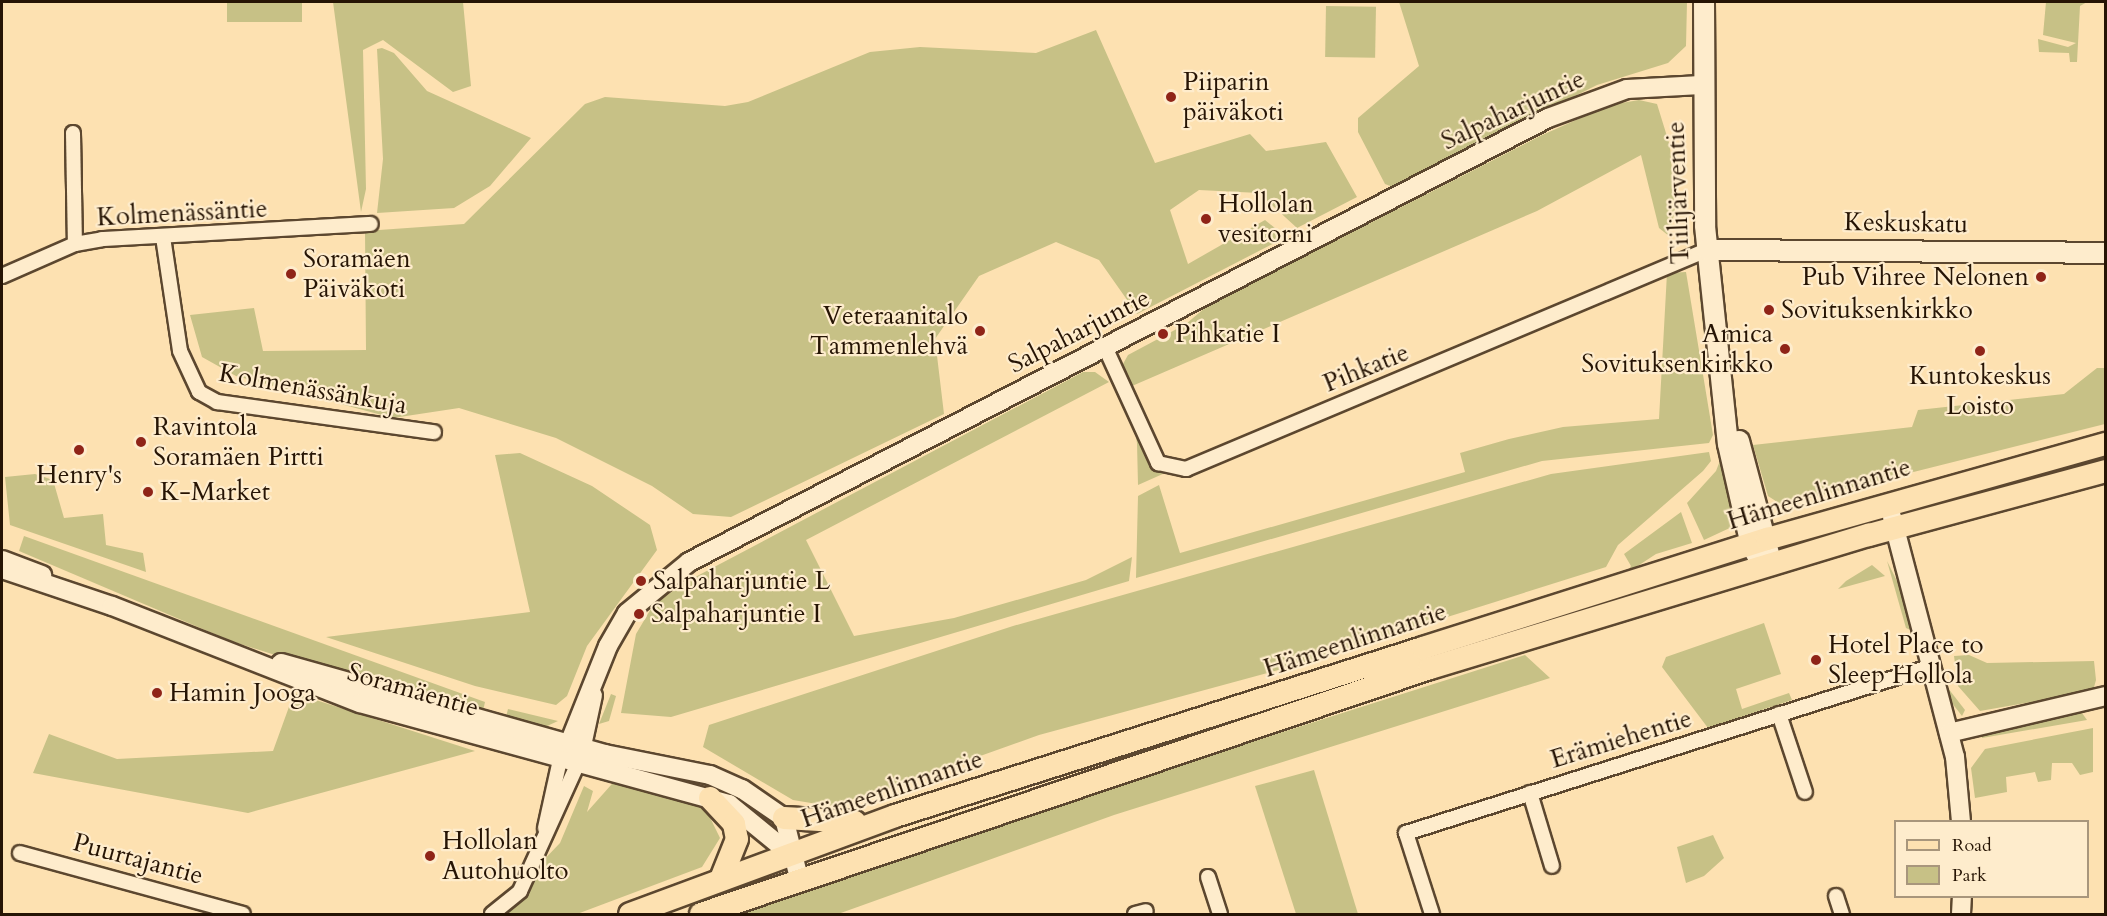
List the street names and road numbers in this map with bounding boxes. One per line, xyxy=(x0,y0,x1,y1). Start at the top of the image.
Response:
street label: Salpaharjuntie xyxy=(1436,63,1590,157)
street label: Tiilijärventie xyxy=(1660,121,1696,265)
street label: Kolmenässäntie xyxy=(96,193,268,233)
street label: Keskuskatu xyxy=(1844,206,1968,240)
street label: Salpaharjuntie xyxy=(1003,282,1155,380)
street label: Pihkatie xyxy=(1319,337,1413,399)
street label: Kolmenässänkuja xyxy=(217,357,409,421)
street label: Hämeenlinnantie xyxy=(1723,451,1915,537)
street label: Hämeenlinnantie xyxy=(1260,596,1450,684)
street label: Soramäentie xyxy=(344,656,482,724)
street label: Erämiehentie xyxy=(1546,703,1696,775)
street label: Hämeenlinnantie xyxy=(797,743,987,835)
street label: Puurtajantie xyxy=(69,827,207,891)

